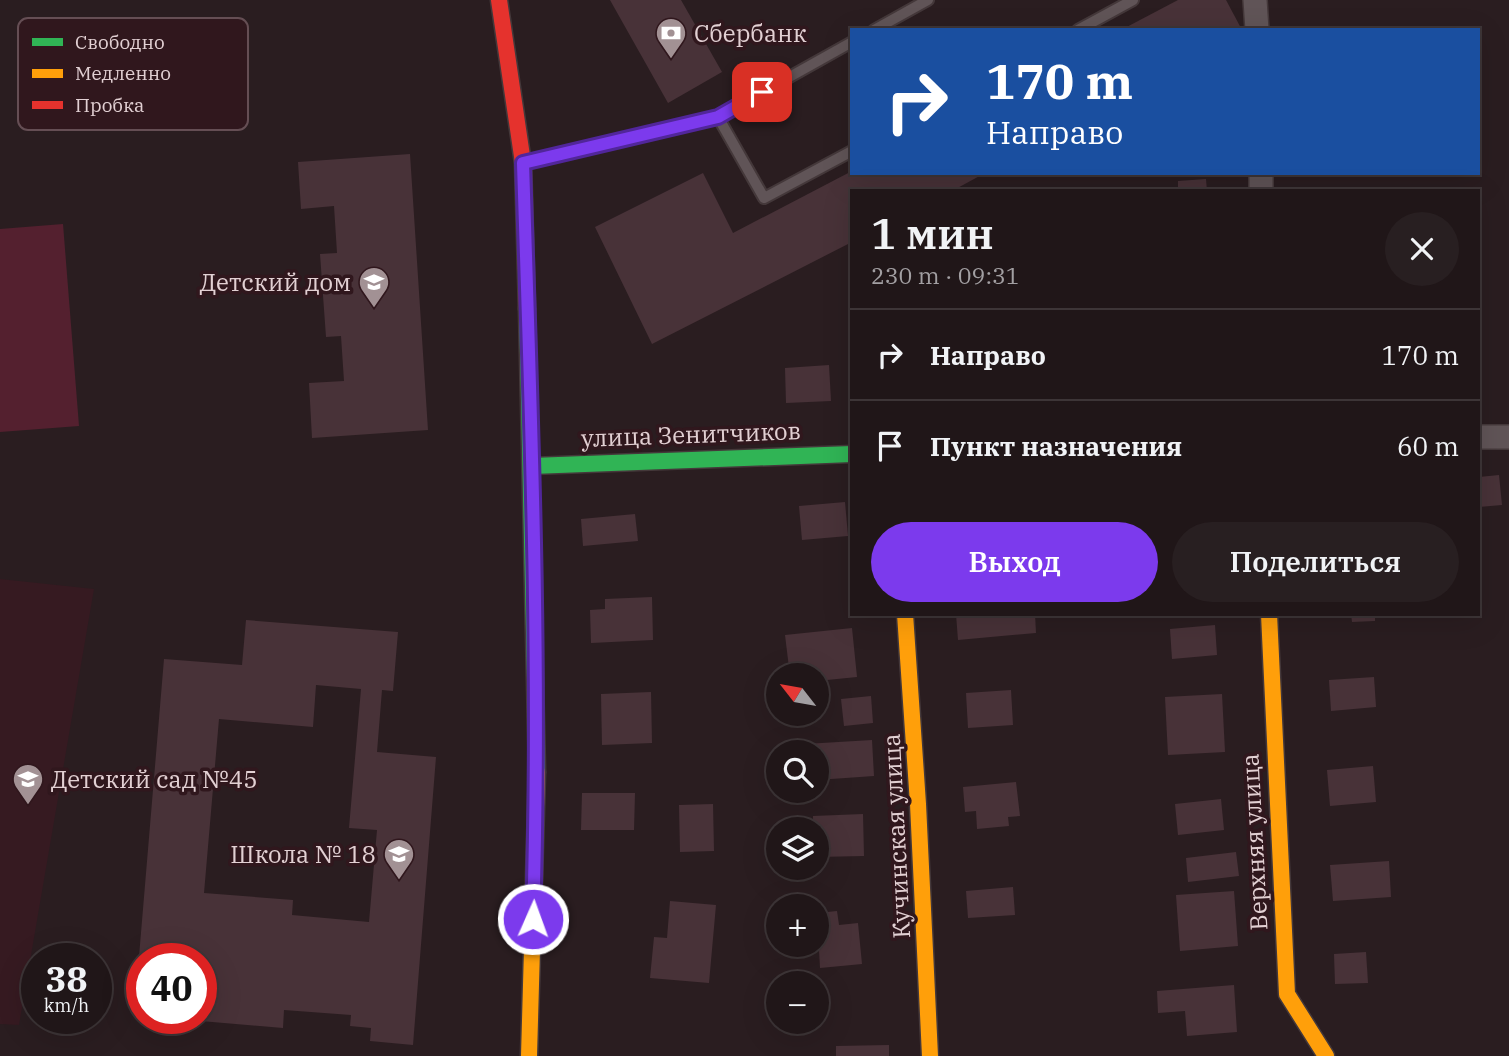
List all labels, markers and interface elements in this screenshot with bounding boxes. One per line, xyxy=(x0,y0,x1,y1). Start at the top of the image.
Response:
bank icon: Сбербанк xyxy=(654,16,688,60)
place label: Сбербанк xyxy=(694,17,807,49)
legend xyxy=(18,18,248,130)
text: Свободно xyxy=(75,30,165,54)
text: 170 m xyxy=(986,49,1133,112)
icon: right xyxy=(871,56,962,147)
text: Медленно xyxy=(75,61,171,85)
pin xyxy=(732,62,792,122)
icon: arrive xyxy=(743,73,781,111)
text: Пробка xyxy=(75,93,144,117)
text: Направо xyxy=(986,111,1123,153)
text: 1 мин xyxy=(871,206,994,261)
button: close xyxy=(1385,212,1459,286)
text: 230 m · 09:31 xyxy=(871,260,1020,290)
school or university icon: Детский дом xyxy=(357,265,391,309)
place label: Детский дом xyxy=(200,266,351,298)
icon: right xyxy=(871,336,909,374)
text: Направо xyxy=(930,338,1046,372)
text: 170 m xyxy=(1381,338,1459,372)
street label: улица Зенитчиков xyxy=(580,414,802,454)
icon: arrive xyxy=(871,427,909,465)
text: Пункт назначения xyxy=(930,429,1182,463)
text: 60 m xyxy=(1397,429,1459,463)
button: Выход xyxy=(871,522,1158,602)
button: Поделиться xyxy=(1172,522,1459,602)
north arrow xyxy=(766,663,830,726)
map controls xyxy=(766,663,829,1034)
street label: Кучинская улица xyxy=(875,733,917,939)
button: search xyxy=(766,740,829,803)
street label: Верхняя улица xyxy=(1233,753,1275,931)
school or university icon: Детский сад №45 xyxy=(11,762,45,806)
place label: Детский сад №45 xyxy=(51,763,258,795)
button: layers xyxy=(766,817,829,880)
school or university icon: Школа № 18 xyxy=(382,837,416,881)
place label: Школа № 18 xyxy=(230,838,376,870)
position arrow xyxy=(496,882,570,956)
button: + xyxy=(766,894,829,957)
speed limit sign: 40 xyxy=(126,943,217,1034)
text: 38 xyxy=(45,956,88,1002)
button: − xyxy=(766,971,829,1034)
text: km/h xyxy=(44,994,89,1017)

